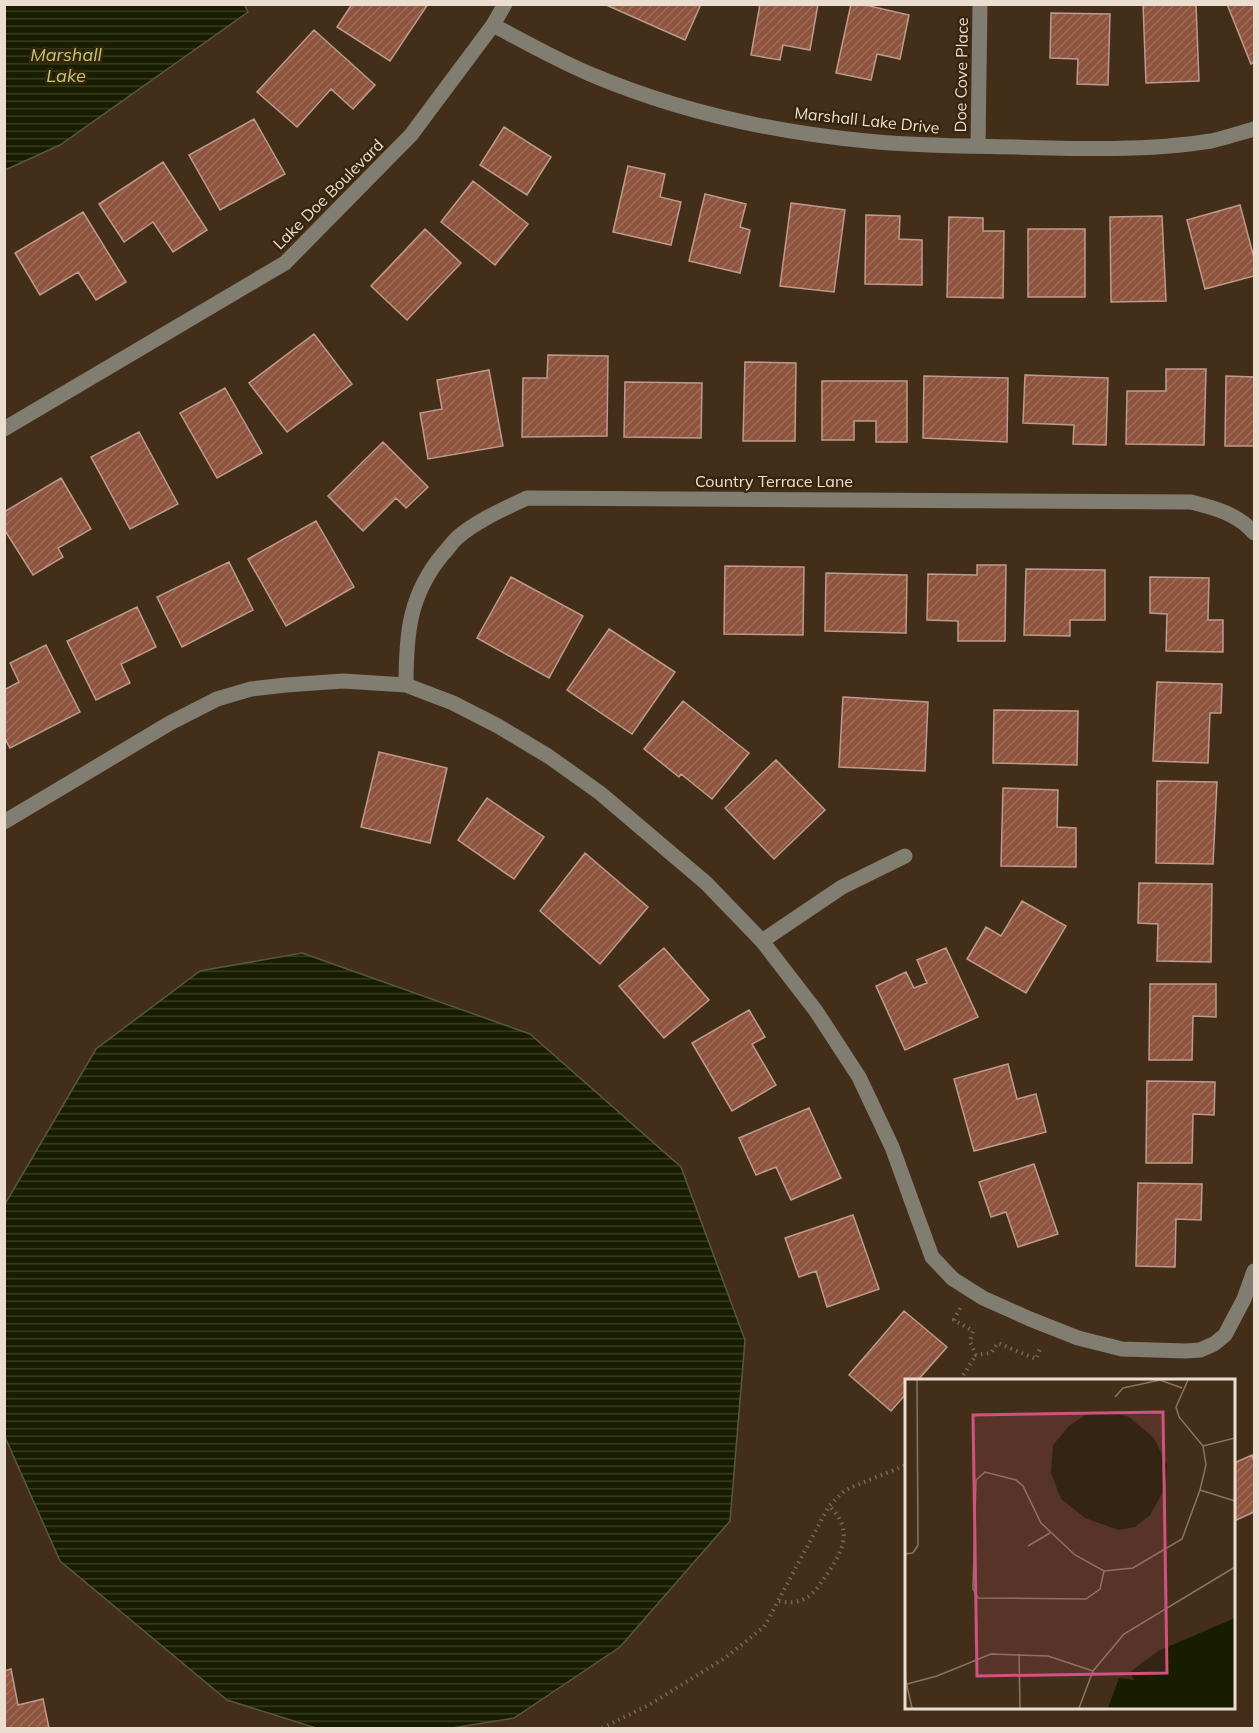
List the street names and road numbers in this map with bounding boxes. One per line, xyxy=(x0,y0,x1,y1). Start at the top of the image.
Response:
street label: Doe Cove Place xyxy=(950,17,972,133)
street label: Marshall Lake Drive xyxy=(794,102,940,138)
street label: Lake Doe Boulevard xyxy=(269,135,387,253)
street label: Country Terrace Lane xyxy=(695,471,853,491)

